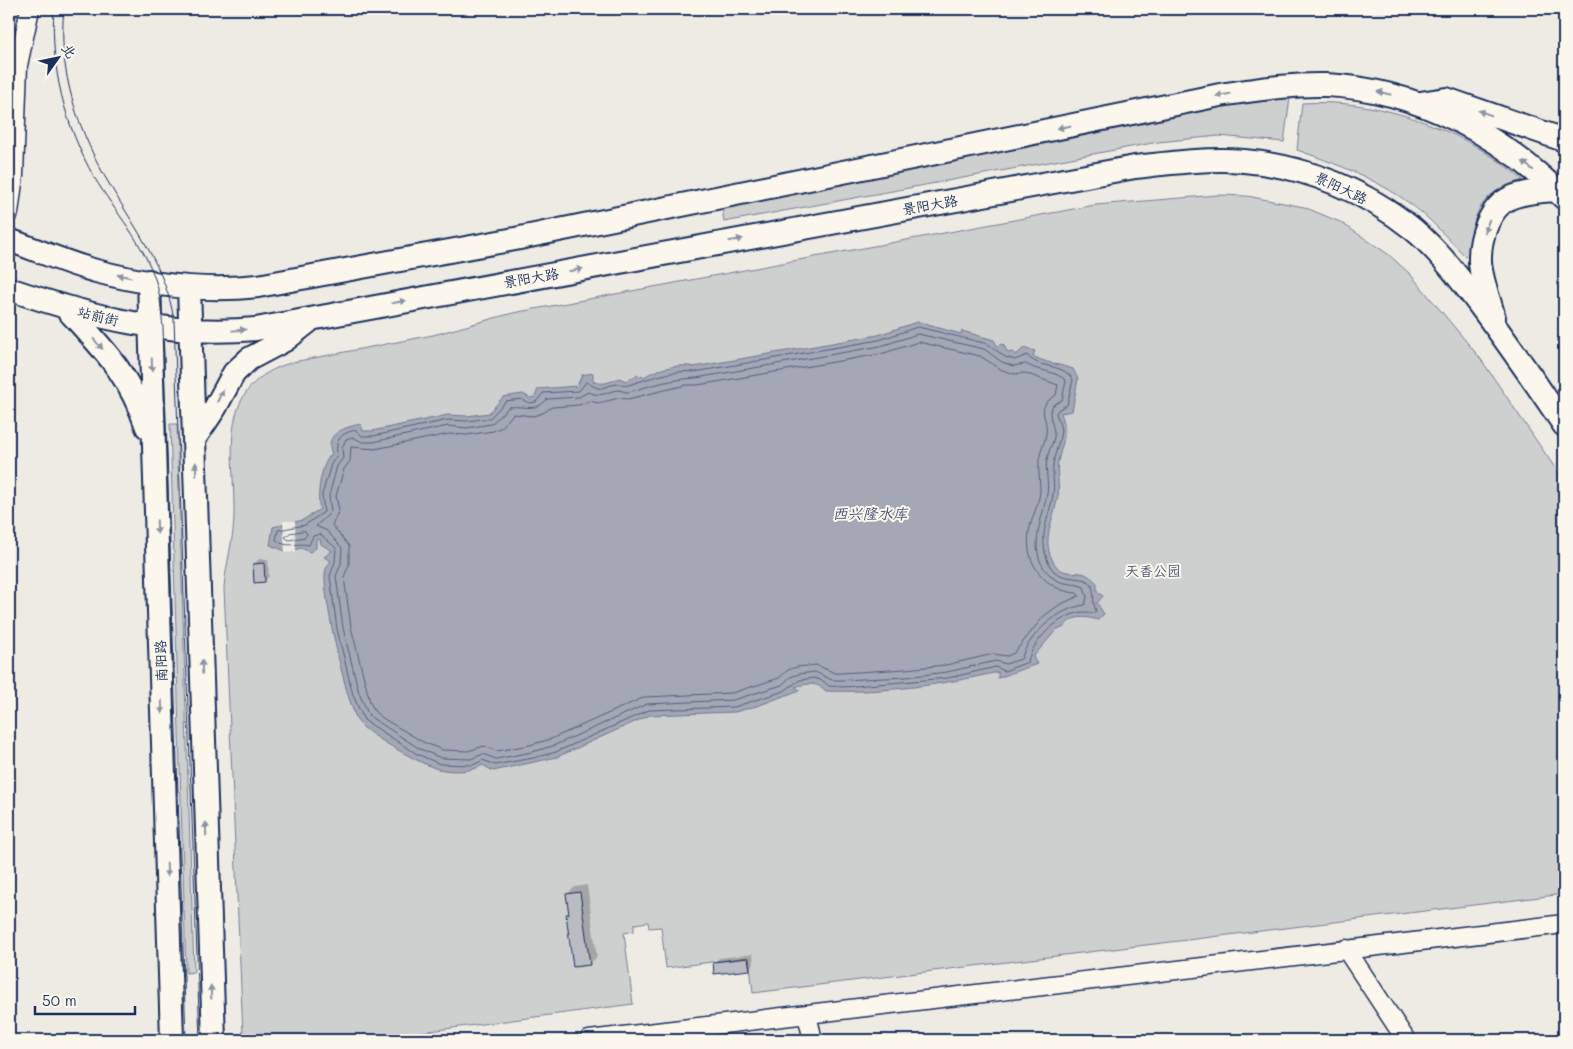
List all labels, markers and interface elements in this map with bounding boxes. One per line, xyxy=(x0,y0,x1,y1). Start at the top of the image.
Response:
north arrow xyxy=(32,32,82,82)
text: 北 xyxy=(58,40,81,62)
one-way arrow xyxy=(1377,89,1392,97)
one-way arrow xyxy=(1215,91,1231,99)
one-way arrow xyxy=(1477,108,1492,116)
one-way arrow xyxy=(1056,123,1071,131)
one-way arrow xyxy=(1522,160,1535,171)
street label: 景阳大路 xyxy=(1312,167,1371,208)
street label: 景阳大路 xyxy=(901,190,959,219)
one-way arrow xyxy=(1483,218,1490,233)
one-way arrow xyxy=(729,236,745,244)
street label: 景阳大路 xyxy=(502,263,560,292)
one-way arrow xyxy=(569,265,585,273)
one-way arrow xyxy=(115,272,131,280)
one-way arrow xyxy=(392,298,408,306)
street label: 站前街 xyxy=(75,301,121,330)
one-way arrow xyxy=(232,326,248,334)
one-way arrow xyxy=(92,337,104,349)
one-way arrow xyxy=(148,357,156,373)
one-way arrow xyxy=(216,389,225,404)
one-way arrow xyxy=(191,461,199,477)
water label: 西兴隆水库 xyxy=(832,503,908,523)
one-way arrow xyxy=(153,520,161,536)
park label: 天香公园 xyxy=(1125,561,1181,580)
street label: 南阳路 xyxy=(150,640,171,682)
one-way arrow xyxy=(197,659,205,675)
one-way arrow xyxy=(158,700,166,716)
one-way arrow xyxy=(202,821,210,837)
one-way arrow xyxy=(163,862,171,878)
one-way arrow xyxy=(207,983,215,999)
scale bar xyxy=(35,984,135,1016)
text: 50 m xyxy=(42,990,77,1010)

